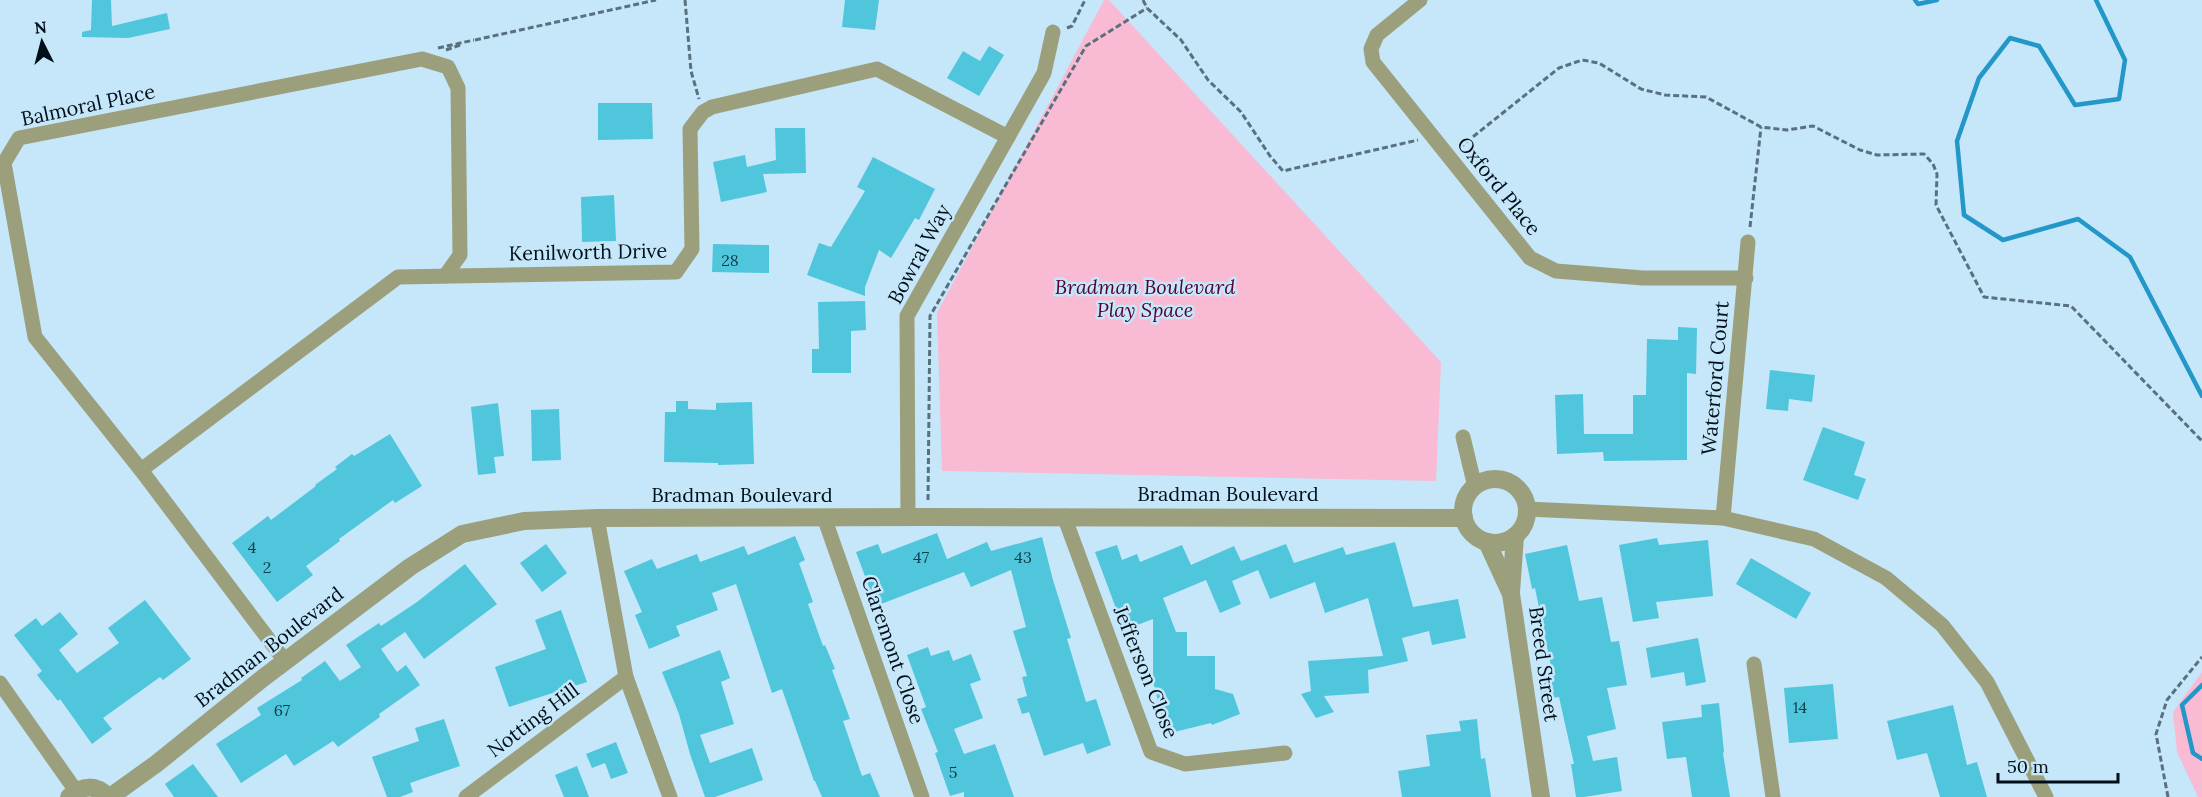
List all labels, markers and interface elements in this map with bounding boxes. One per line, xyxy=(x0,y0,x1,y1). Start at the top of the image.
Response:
north arrow xyxy=(12,12,72,72)
text: N xyxy=(33,16,48,38)
street label: Balmoral Place xyxy=(19,78,157,131)
street label: Oxford Place xyxy=(1452,131,1547,240)
street label: Bowral Way xyxy=(882,199,955,308)
street label: Kenilworth Drive xyxy=(508,238,668,265)
house number: 28 xyxy=(721,250,739,270)
park label: Bradman Boulevard Play Space xyxy=(1055,274,1236,322)
street label: Waterford Court xyxy=(1695,300,1734,456)
street label: Bradman Boulevard xyxy=(1137,481,1319,506)
street label: Bradman Boulevard xyxy=(651,482,833,507)
house number: 4 xyxy=(248,537,257,557)
house number: 47 xyxy=(913,547,930,567)
house number: 43 xyxy=(1014,547,1032,567)
house number: 2 xyxy=(263,557,271,577)
street label: Claremont Close xyxy=(856,573,931,727)
street label: Bradman Boulevard xyxy=(189,581,348,712)
street label: Jefferson Close xyxy=(1108,601,1184,742)
street label: Breed Street xyxy=(1524,605,1565,723)
street label: Notting Hill xyxy=(482,677,584,762)
house number: 14 xyxy=(1793,697,1808,717)
house number: 67 xyxy=(274,700,291,720)
scale bar xyxy=(1998,746,2118,784)
text: 50 m xyxy=(2007,755,2049,778)
house number: 5 xyxy=(949,762,957,782)

